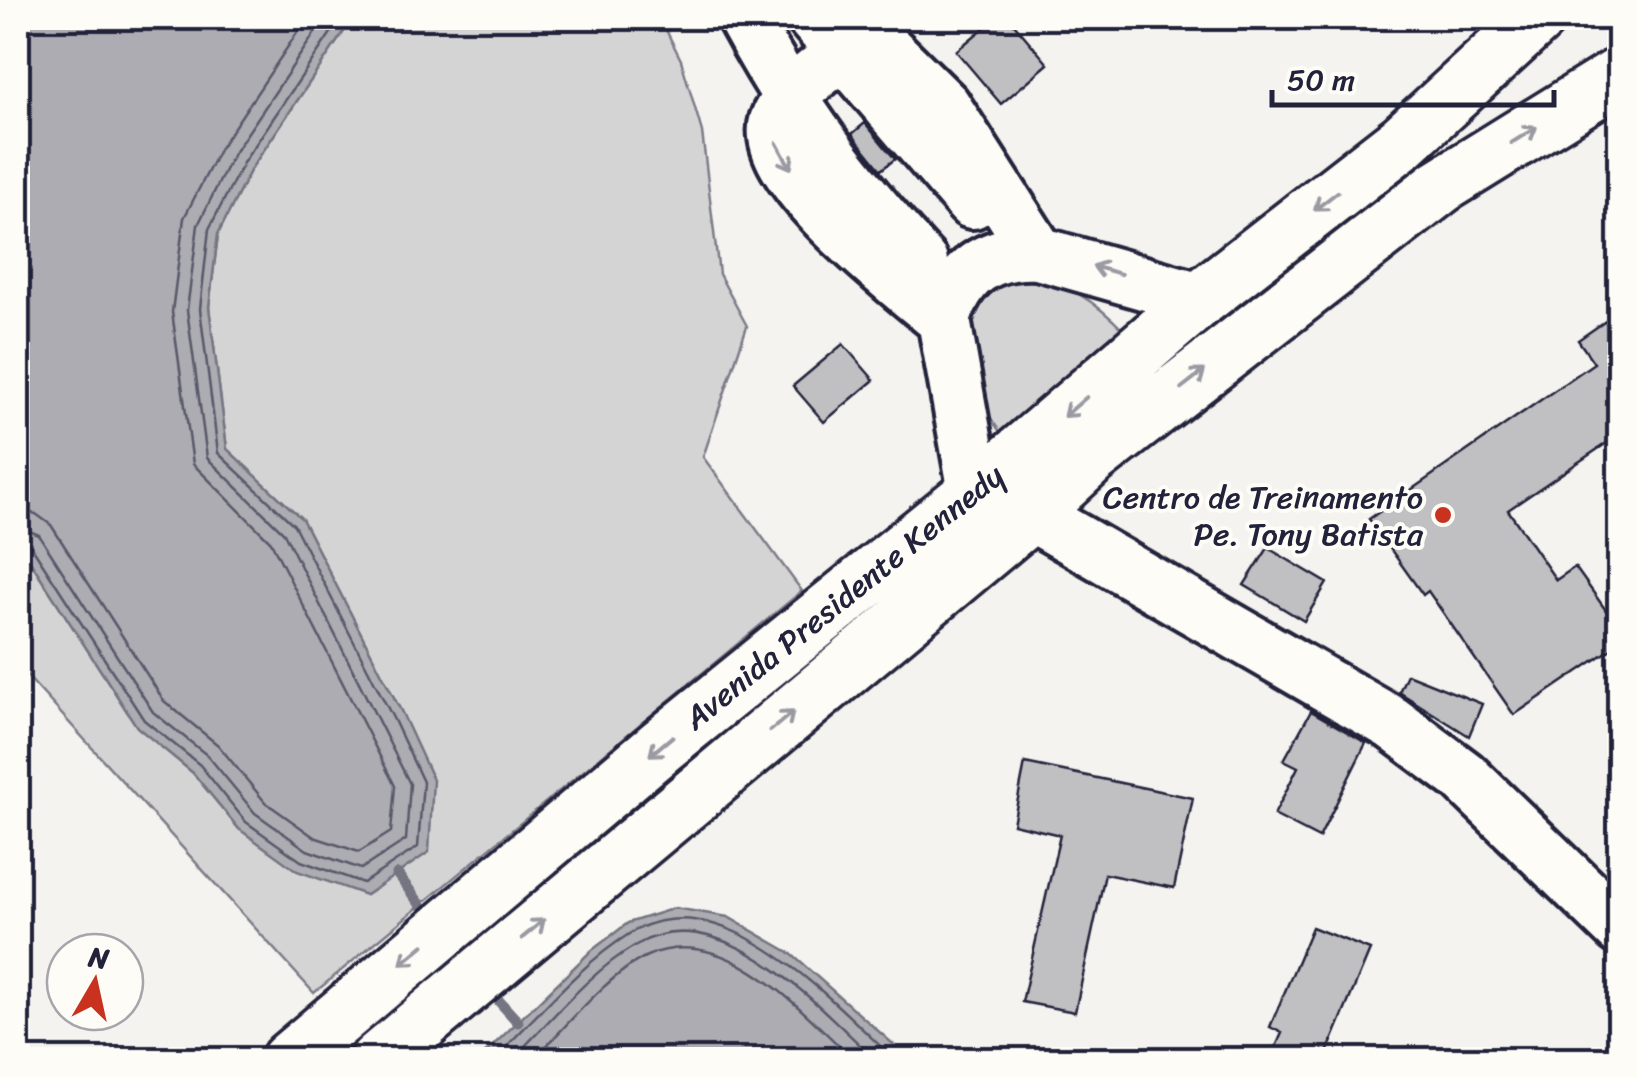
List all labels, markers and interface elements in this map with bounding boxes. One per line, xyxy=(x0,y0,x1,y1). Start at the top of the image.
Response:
scale bar xyxy=(1272,45,1554,107)
text: 50 m xyxy=(1287,53,1355,107)
one-way arrow xyxy=(1509,124,1538,145)
one-way arrow xyxy=(774,141,794,170)
one-way arrow xyxy=(1313,190,1340,211)
one-way arrow xyxy=(1091,260,1123,278)
one-way arrow xyxy=(1180,368,1206,390)
one-way arrow xyxy=(1062,395,1088,417)
street label: Avenida Presidente Kennedy xyxy=(670,449,1018,746)
place label: Centro de Treinamento Pe. Tony Batista xyxy=(1103,469,1424,563)
marker: Centro de Treinamento Pe. Tony Batista xyxy=(1432,504,1454,526)
one-way arrow xyxy=(769,710,795,732)
one-way arrow xyxy=(648,735,674,757)
one-way arrow xyxy=(519,919,545,941)
north arrow xyxy=(45,932,145,1032)
text: N xyxy=(84,932,113,984)
one-way arrow xyxy=(400,944,426,966)

